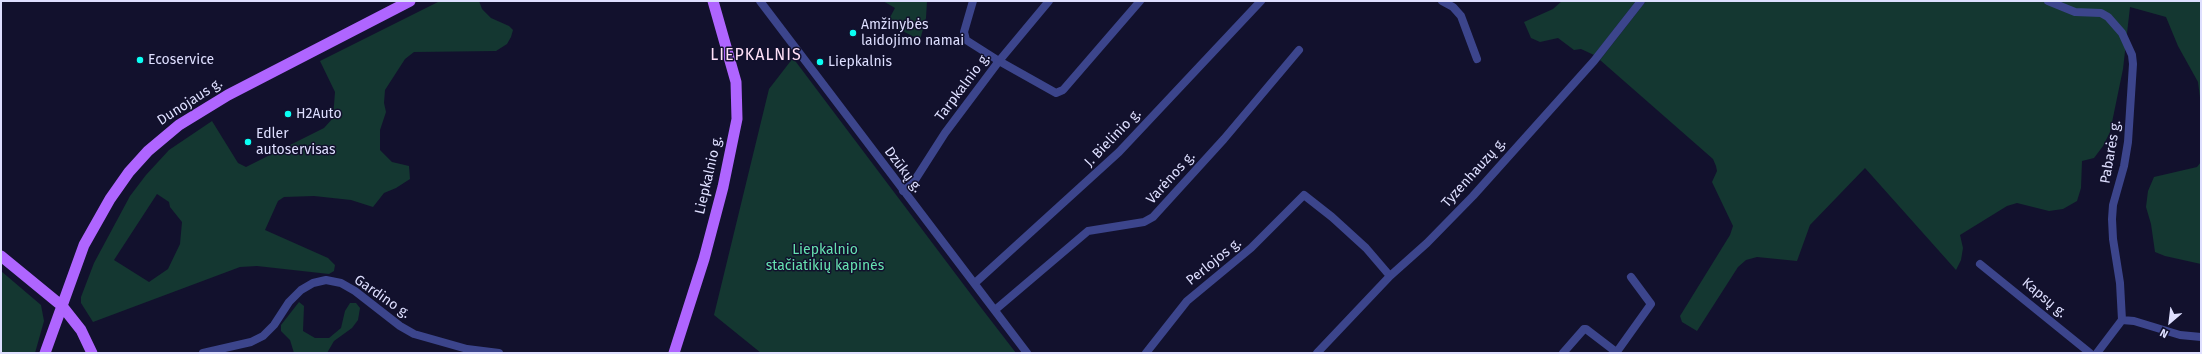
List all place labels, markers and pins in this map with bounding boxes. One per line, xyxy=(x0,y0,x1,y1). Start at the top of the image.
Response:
place label: Amžinybės laidojimo namai xyxy=(861,17,964,50)
marker: Amžinybės laidojimo namai xyxy=(848,28,858,38)
place label: Ecoservice xyxy=(148,52,214,68)
place label: Liepkalnis xyxy=(828,54,892,70)
marker: Ecoservice xyxy=(135,55,145,65)
marker: Liepkalnis xyxy=(815,57,825,67)
place label: H2Auto xyxy=(296,106,342,122)
marker: H2Auto xyxy=(283,109,293,119)
place label: Edler autoservisas xyxy=(256,126,336,158)
marker: Edler autoservisas xyxy=(243,137,253,147)

